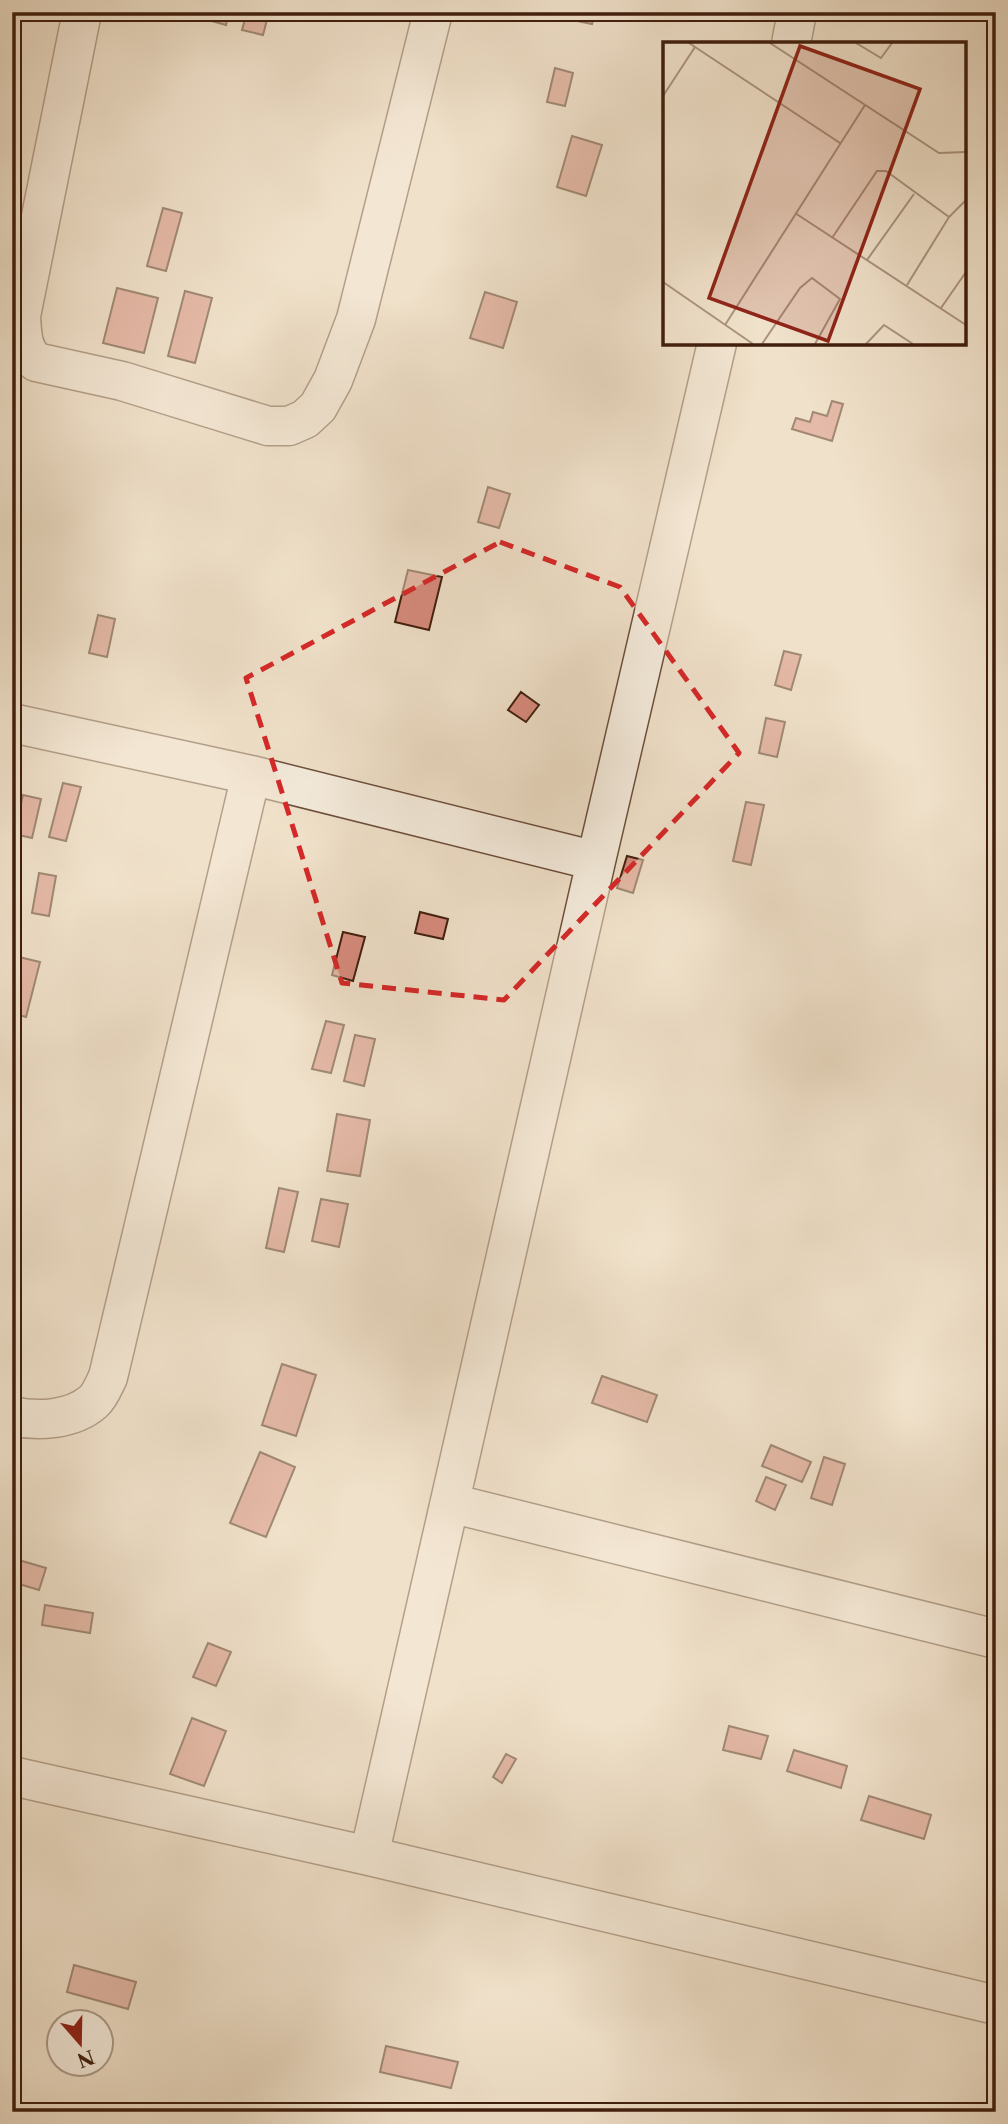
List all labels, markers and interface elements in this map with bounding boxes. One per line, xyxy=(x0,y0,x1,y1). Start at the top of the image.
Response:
inset map xyxy=(663,42,966,345)
north arrow xyxy=(46,2008,116,2078)
text: N xyxy=(74,2045,97,2072)

